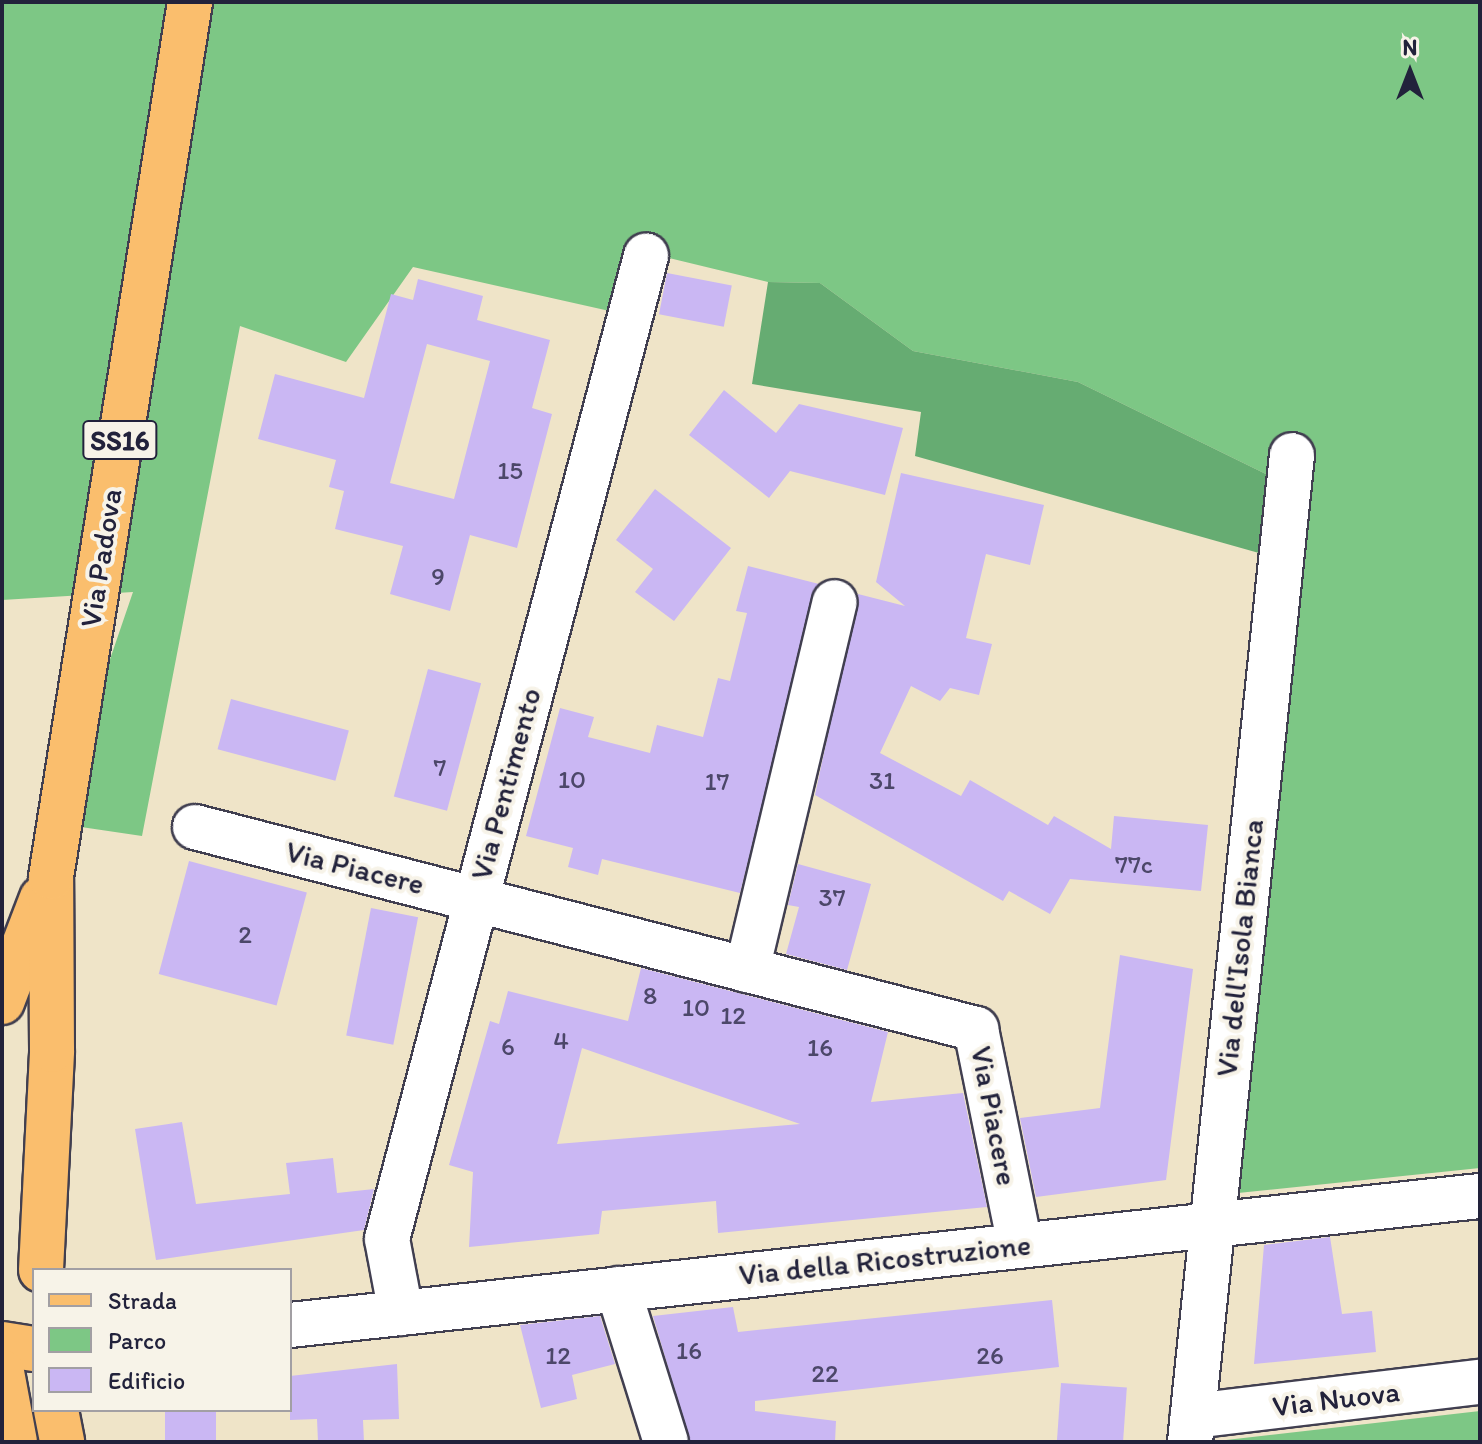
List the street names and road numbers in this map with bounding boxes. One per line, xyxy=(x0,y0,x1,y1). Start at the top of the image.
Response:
road number: SS16 xyxy=(82,416,158,464)
street label: Via Padova xyxy=(72,486,130,630)
street label: Via Pentimento xyxy=(463,684,549,884)
street label: Via dell'Isola Bianca xyxy=(1209,817,1271,1079)
street label: Via Piacere xyxy=(282,834,428,902)
street label: Via Piacere xyxy=(963,1044,1025,1188)
street label: Via della Ricostruzione xyxy=(738,1227,1032,1293)
street label: Via Nuova xyxy=(1270,1373,1402,1425)

